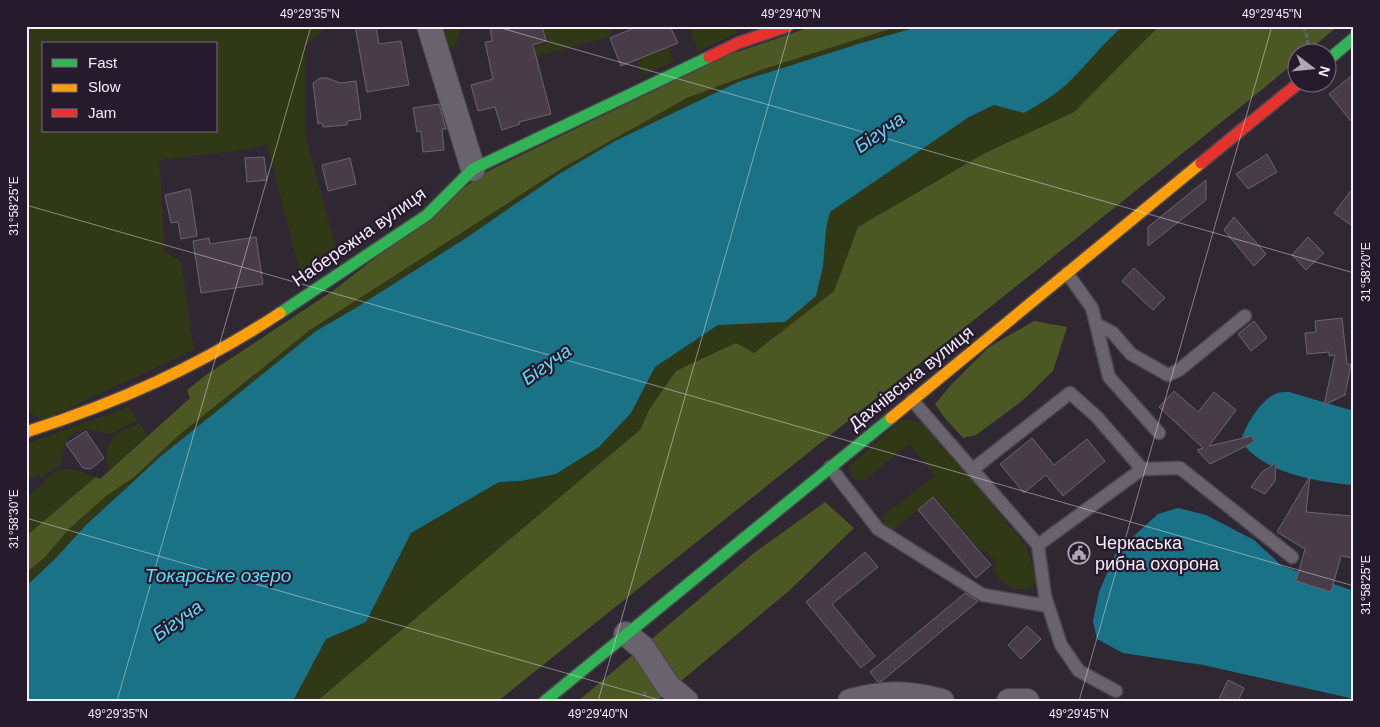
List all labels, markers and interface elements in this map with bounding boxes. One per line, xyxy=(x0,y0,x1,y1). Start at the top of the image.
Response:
text: 49°29'35"N xyxy=(280,7,340,21)
text: 49°29'40"N xyxy=(761,7,821,21)
text: 49°29'45"N xyxy=(1242,7,1302,21)
legend xyxy=(42,42,218,132)
north arrow xyxy=(1288,42,1338,92)
text: Fast xyxy=(88,54,118,71)
text: N xyxy=(1315,65,1334,79)
text: Slow xyxy=(88,78,121,95)
text: Jam xyxy=(88,104,116,121)
water label: Бігуча xyxy=(850,108,908,157)
text: 31°58'25"E xyxy=(7,176,21,236)
street label: Набережна вулиця xyxy=(288,183,430,291)
text: 31°58'20"E xyxy=(1359,242,1373,302)
street label: Дахнівська вулиця xyxy=(845,322,977,434)
water label: Бігуча xyxy=(517,340,575,389)
text: 31°58'30"E xyxy=(7,489,21,549)
place label: Черкаська рибна охорона xyxy=(1095,533,1220,574)
public building icon: Черкаська рибна охорона xyxy=(1067,541,1091,565)
text: 31°58'25"E xyxy=(1359,555,1373,615)
water label: Токарське озеро xyxy=(145,565,291,586)
water label: Бігуча xyxy=(148,596,206,645)
text: 49°29'35"N xyxy=(88,707,148,721)
text: 49°29'40"N xyxy=(568,707,628,721)
text: 49°29'45"N xyxy=(1049,707,1109,721)

